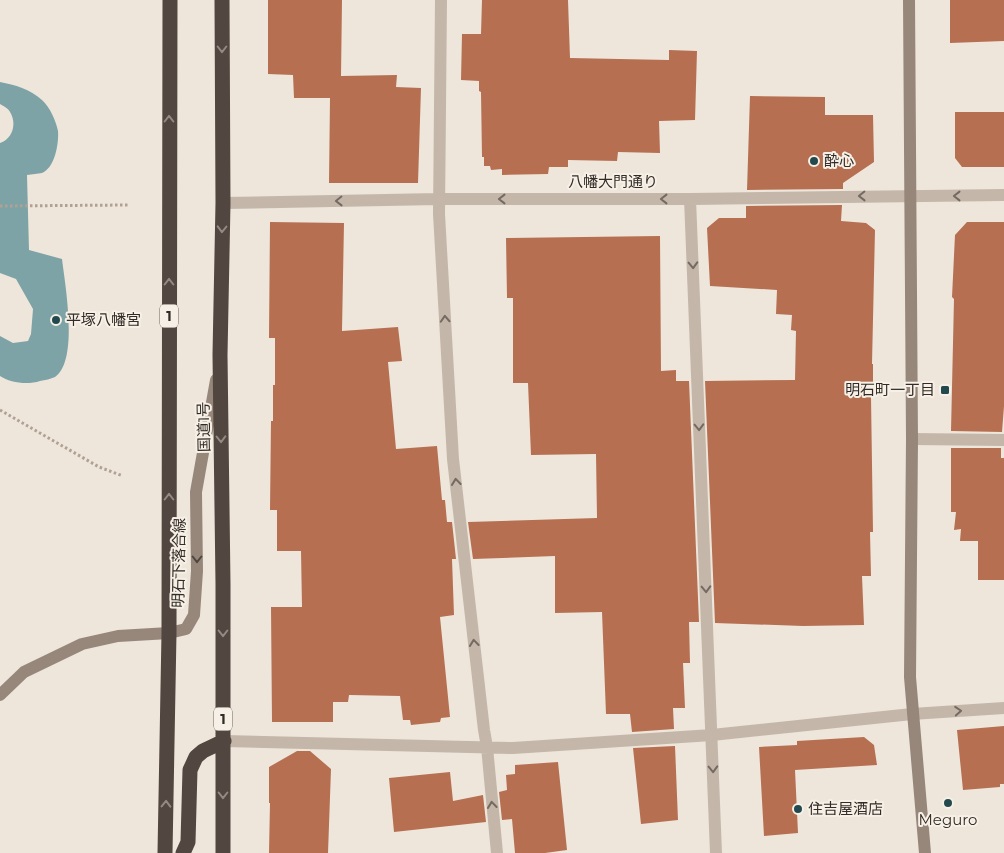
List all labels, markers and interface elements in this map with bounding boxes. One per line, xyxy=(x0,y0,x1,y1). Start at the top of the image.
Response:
one-way arrow xyxy=(217,45,227,53)
one-way arrow xyxy=(164,115,174,122)
place label: 酔心 xyxy=(824,151,854,170)
marker: 酔心 xyxy=(808,155,820,167)
street label: 八幡大門通り xyxy=(568,172,658,191)
one-way arrow xyxy=(857,191,865,201)
one-way arrow xyxy=(953,191,960,201)
one-way arrow xyxy=(497,194,505,204)
one-way arrow xyxy=(660,194,668,204)
one-way arrow xyxy=(335,195,343,206)
one-way arrow xyxy=(217,225,227,233)
one-way arrow xyxy=(687,261,698,269)
one-way arrow xyxy=(164,277,174,285)
road number: 1 xyxy=(160,304,178,328)
place label: 平塚八幡宮 xyxy=(66,310,141,329)
marker: 平塚八幡宮 xyxy=(50,314,62,326)
one-way arrow xyxy=(439,315,450,323)
place label: 明石町一丁目 xyxy=(845,380,935,399)
marker: 明石町一丁目 xyxy=(939,384,951,396)
street label: 国道1号 xyxy=(194,402,213,452)
one-way arrow xyxy=(694,423,705,431)
one-way arrow xyxy=(216,436,226,443)
one-way arrow xyxy=(451,477,462,485)
one-way arrow xyxy=(164,492,174,500)
street label: 明石下落合線 xyxy=(168,518,189,608)
one-way arrow xyxy=(192,556,202,564)
one-way arrow xyxy=(701,586,711,594)
one-way arrow xyxy=(218,630,228,637)
one-way arrow xyxy=(469,639,480,647)
one-way arrow xyxy=(954,706,962,717)
road number: 1 xyxy=(214,708,232,731)
one-way arrow xyxy=(708,766,719,774)
one-way arrow xyxy=(218,792,229,800)
marker: Meguro xyxy=(942,797,954,809)
place label: 住吉屋酒店 xyxy=(808,799,883,818)
one-way arrow xyxy=(160,800,171,808)
one-way arrow xyxy=(487,800,498,808)
marker: 住吉屋酒店 xyxy=(792,803,804,815)
place label: Meguro xyxy=(919,810,977,829)

